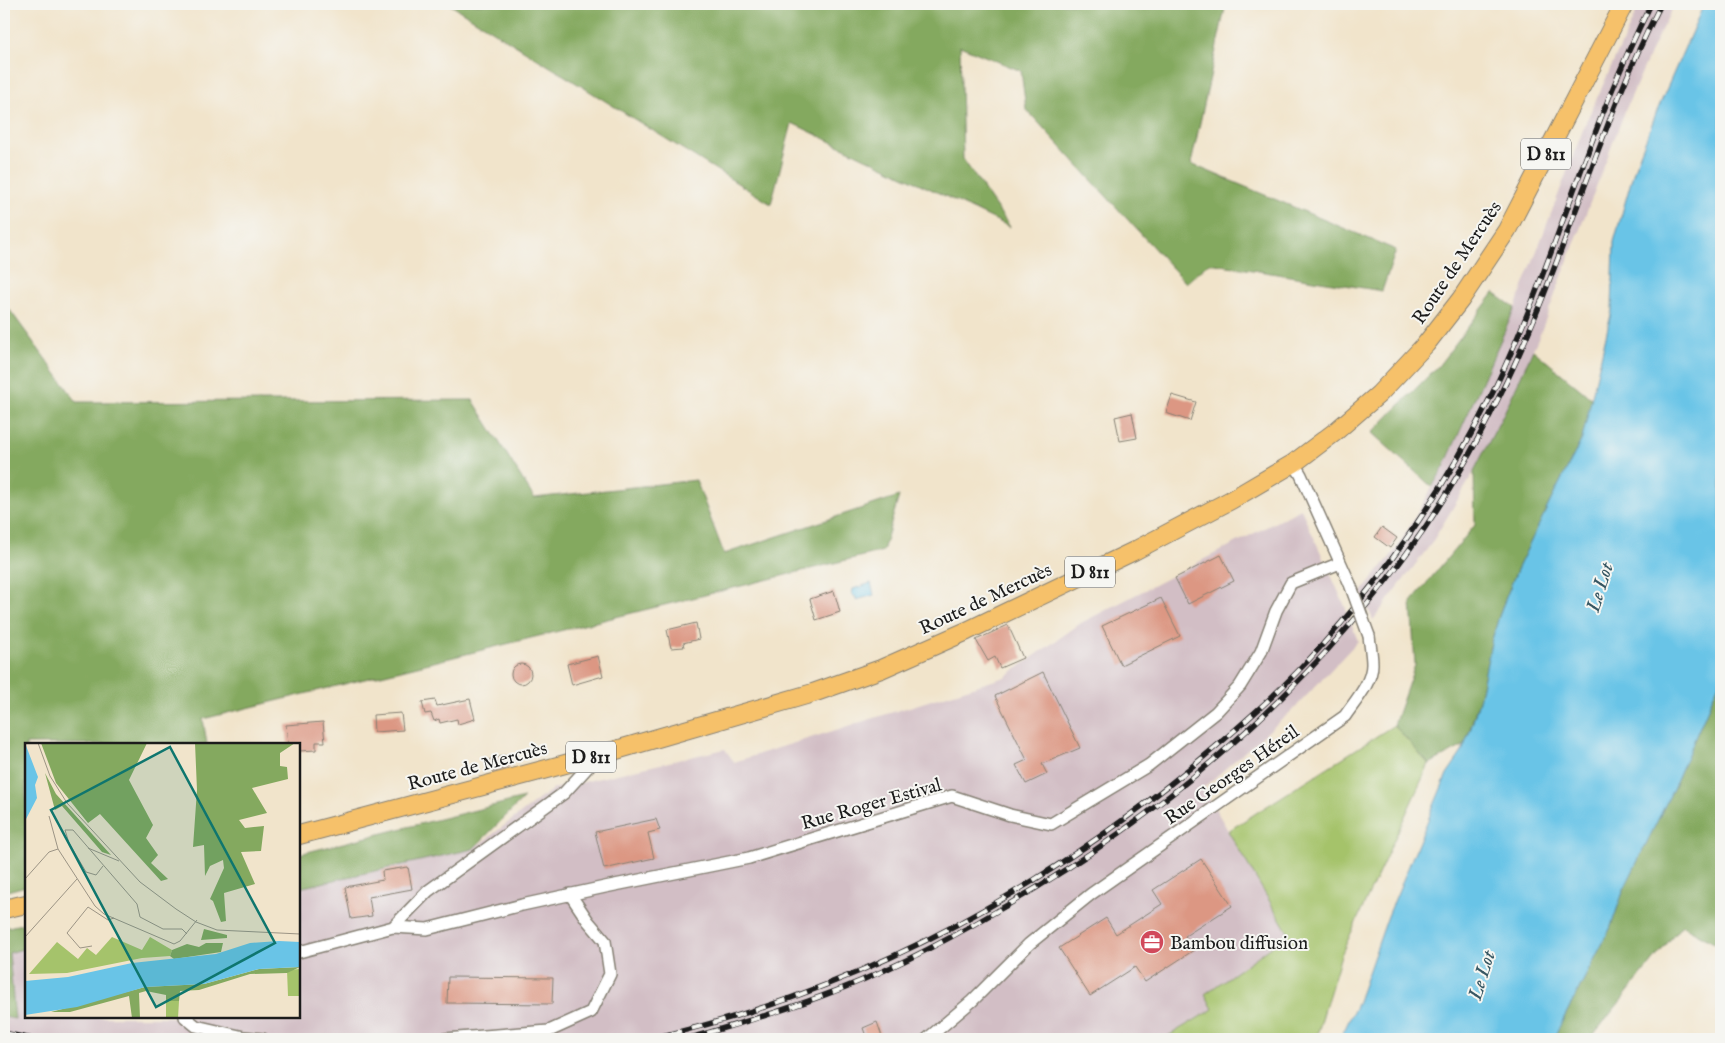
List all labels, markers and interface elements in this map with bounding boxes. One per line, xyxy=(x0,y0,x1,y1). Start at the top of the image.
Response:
road number: D 811 xyxy=(1521,138,1571,170)
street label: Route de Mercuès xyxy=(1408,197,1508,329)
road number: D 811 xyxy=(1065,556,1115,588)
water label: Le Lot xyxy=(1581,558,1620,616)
street label: Route de Mercuès xyxy=(916,559,1056,641)
street label: Rue Georges Héreil xyxy=(1160,720,1305,831)
street label: Route de Mercuès xyxy=(405,737,550,797)
road number: D 811 xyxy=(566,742,616,772)
inset map xyxy=(25,743,300,1018)
street label: Rue Roger Estival xyxy=(799,773,945,836)
office icon: Bambou diffusion xyxy=(1139,929,1165,955)
place label: Bambou diffusion xyxy=(1170,932,1308,956)
water label: Le Lot xyxy=(1463,946,1502,1004)

